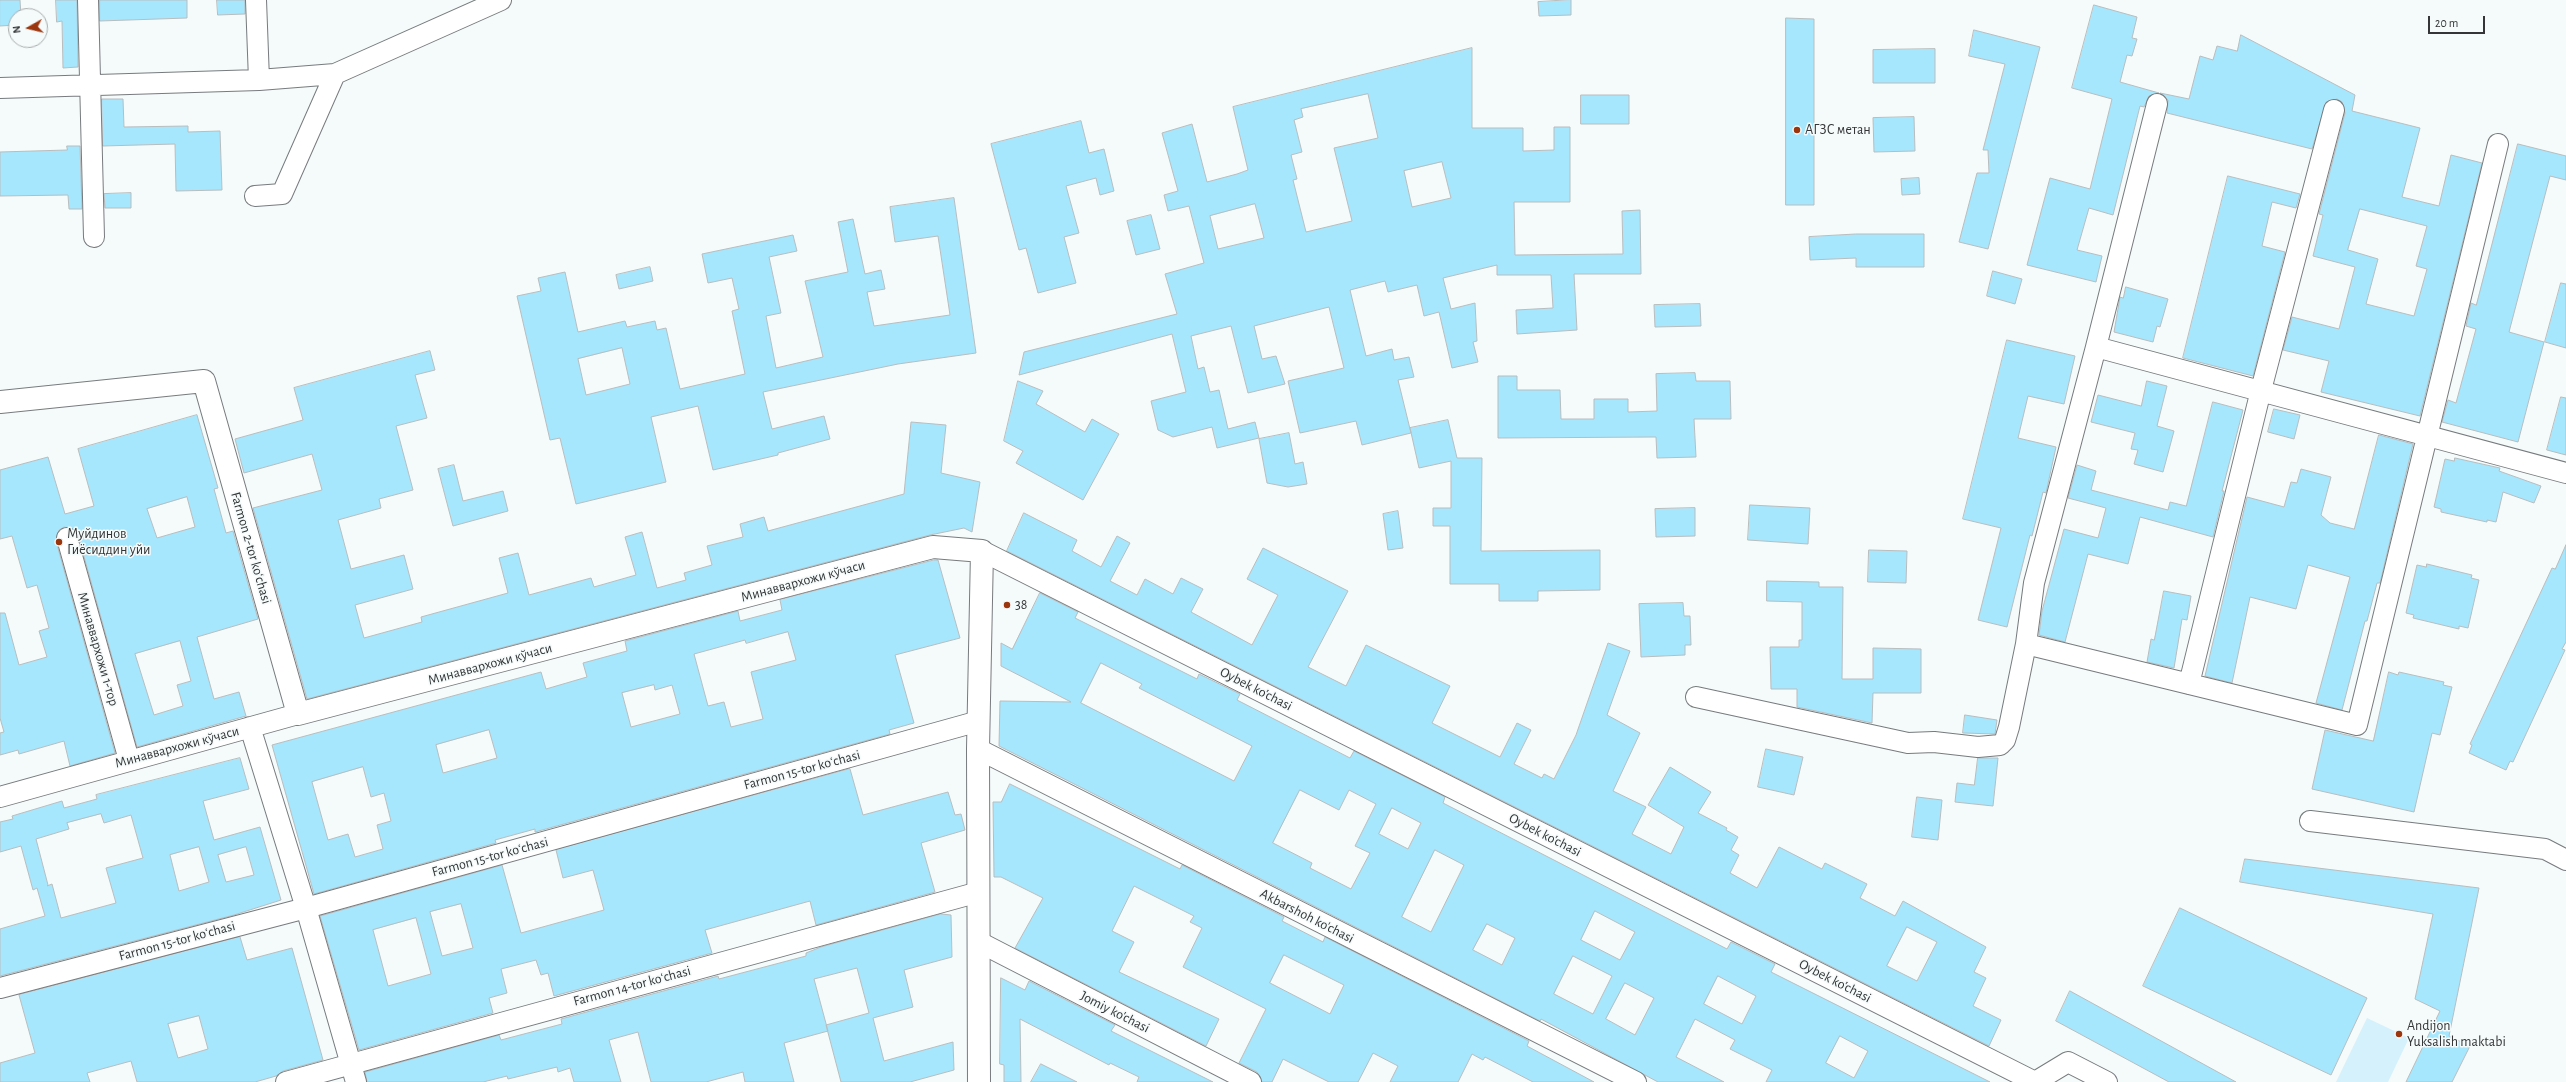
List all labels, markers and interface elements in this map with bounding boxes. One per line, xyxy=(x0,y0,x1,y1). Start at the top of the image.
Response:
north arrow xyxy=(8,8,48,48)
scale bar xyxy=(2430,8,2487,34)
text: 20 m xyxy=(2435,17,2458,29)
text: N xyxy=(11,25,23,34)
place label: АГЗС метан xyxy=(1805,122,1871,138)
marker: АГЗС метан xyxy=(1792,125,1802,135)
street label: Farmon 2-tor koʻchasi xyxy=(227,490,275,606)
place label: Муйдинов Гиёсиддин уйи xyxy=(67,526,150,558)
marker: Муйдинов Гиёсиддин уйи xyxy=(54,537,64,547)
street label: Минаввархожи кўчаси xyxy=(739,556,867,606)
street label: Минаввархожи 1-тор xyxy=(74,590,122,708)
place label: 38 xyxy=(1015,597,1027,613)
marker: 38 xyxy=(1002,600,1012,610)
street label: Минаввархожи кўчаси xyxy=(426,639,554,689)
street label: Oybek ko'chasi xyxy=(1217,664,1295,714)
street label: Минаввархожи кўчаси xyxy=(113,722,241,772)
street label: Farmon 15-tor koʻchasi xyxy=(742,746,862,794)
street label: Oybek ko'chasi xyxy=(1506,810,1584,860)
street label: Farmon 15-tor koʻchasi xyxy=(430,833,550,881)
street label: Akbarshoh ko'chasi xyxy=(1257,885,1357,947)
street label: Farmon 15-tor koʻchasi xyxy=(117,917,237,965)
street label: Oybek ko'chasi xyxy=(1796,956,1874,1006)
street label: Farmon 14-tor koʻchasi xyxy=(572,962,692,1010)
street label: Jomiy ko'chasi xyxy=(1078,987,1152,1037)
place label: Andijon Yuksalish maktabi xyxy=(2407,1018,2506,1050)
marker: Andijon Yuksalish maktabi xyxy=(2394,1029,2404,1039)

